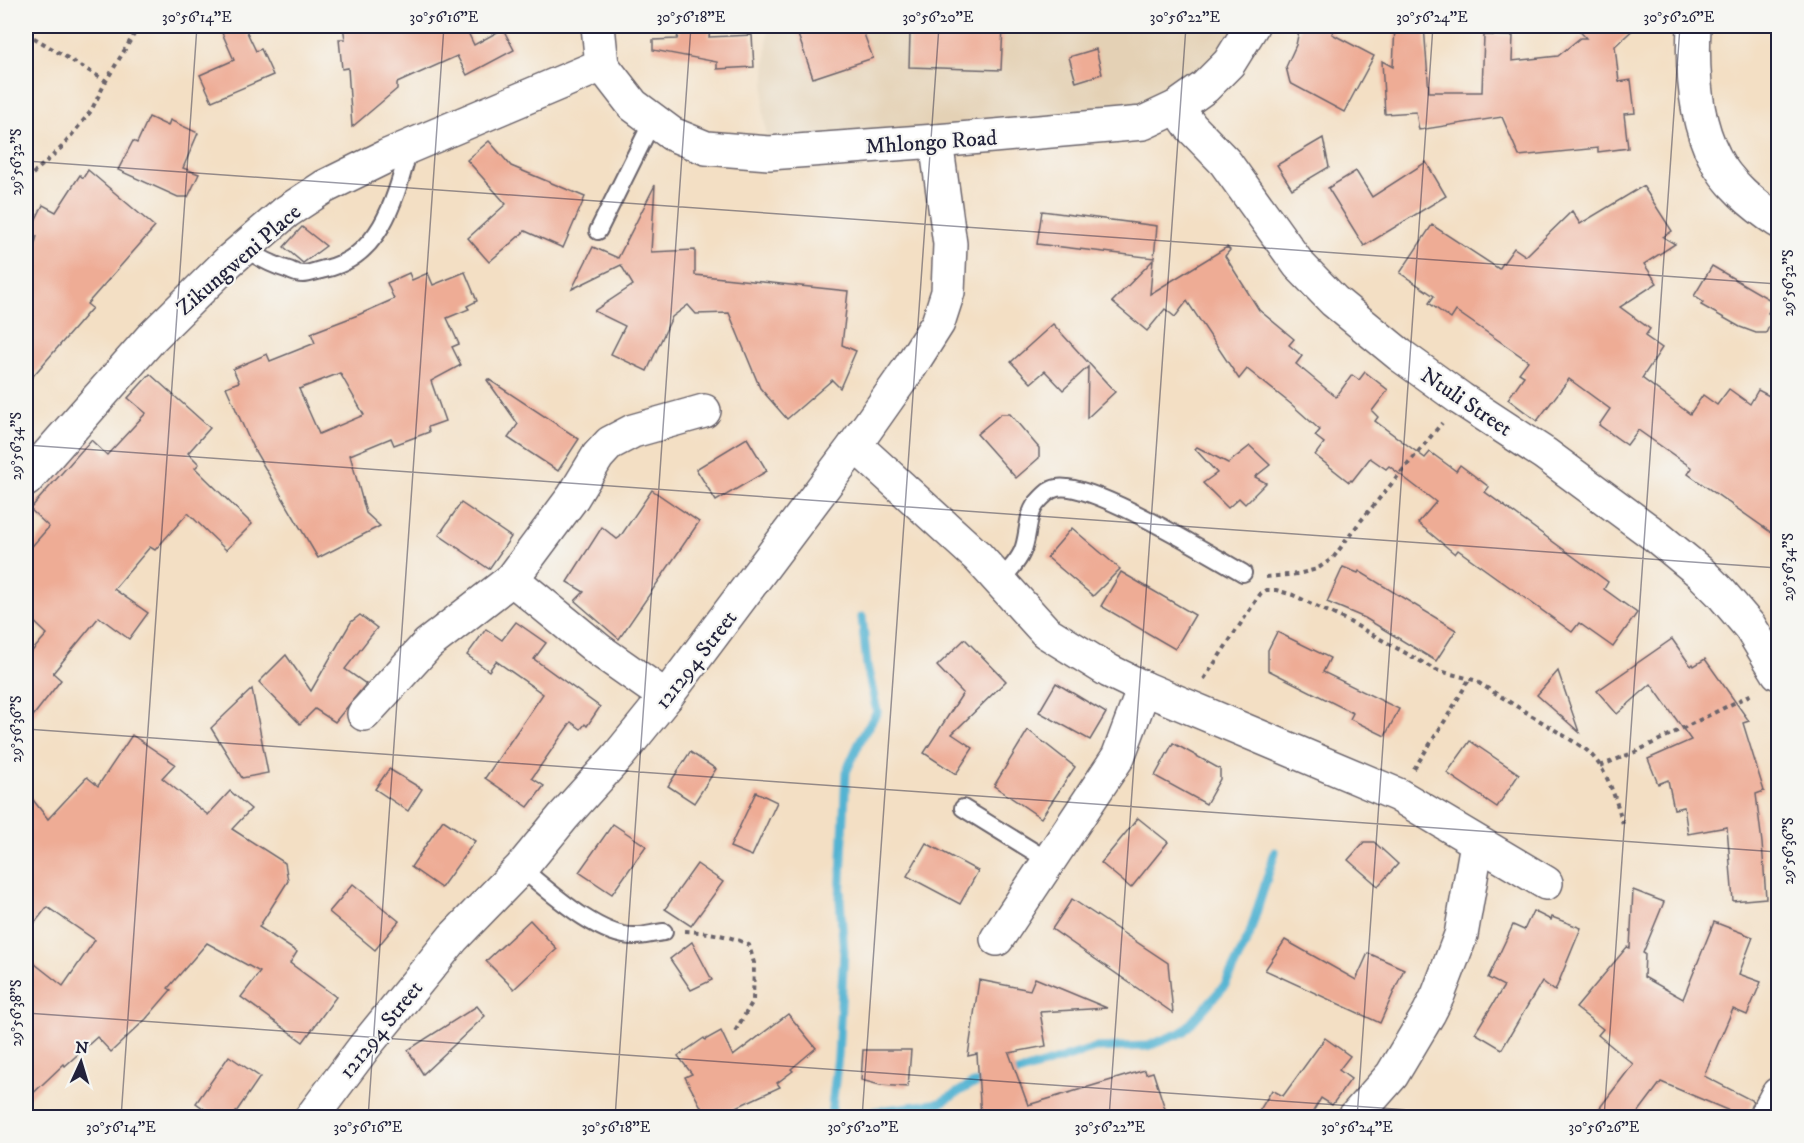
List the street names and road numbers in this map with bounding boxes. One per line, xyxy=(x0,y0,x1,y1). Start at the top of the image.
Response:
street label: Mhlongo Road xyxy=(864,124,998,161)
street label: Zikungweni Place xyxy=(171,199,307,322)
street label: Ntuli Street xyxy=(1415,362,1517,443)
street label: 121294 Street xyxy=(649,605,743,715)
street label: 121294 Street xyxy=(333,976,429,1084)

